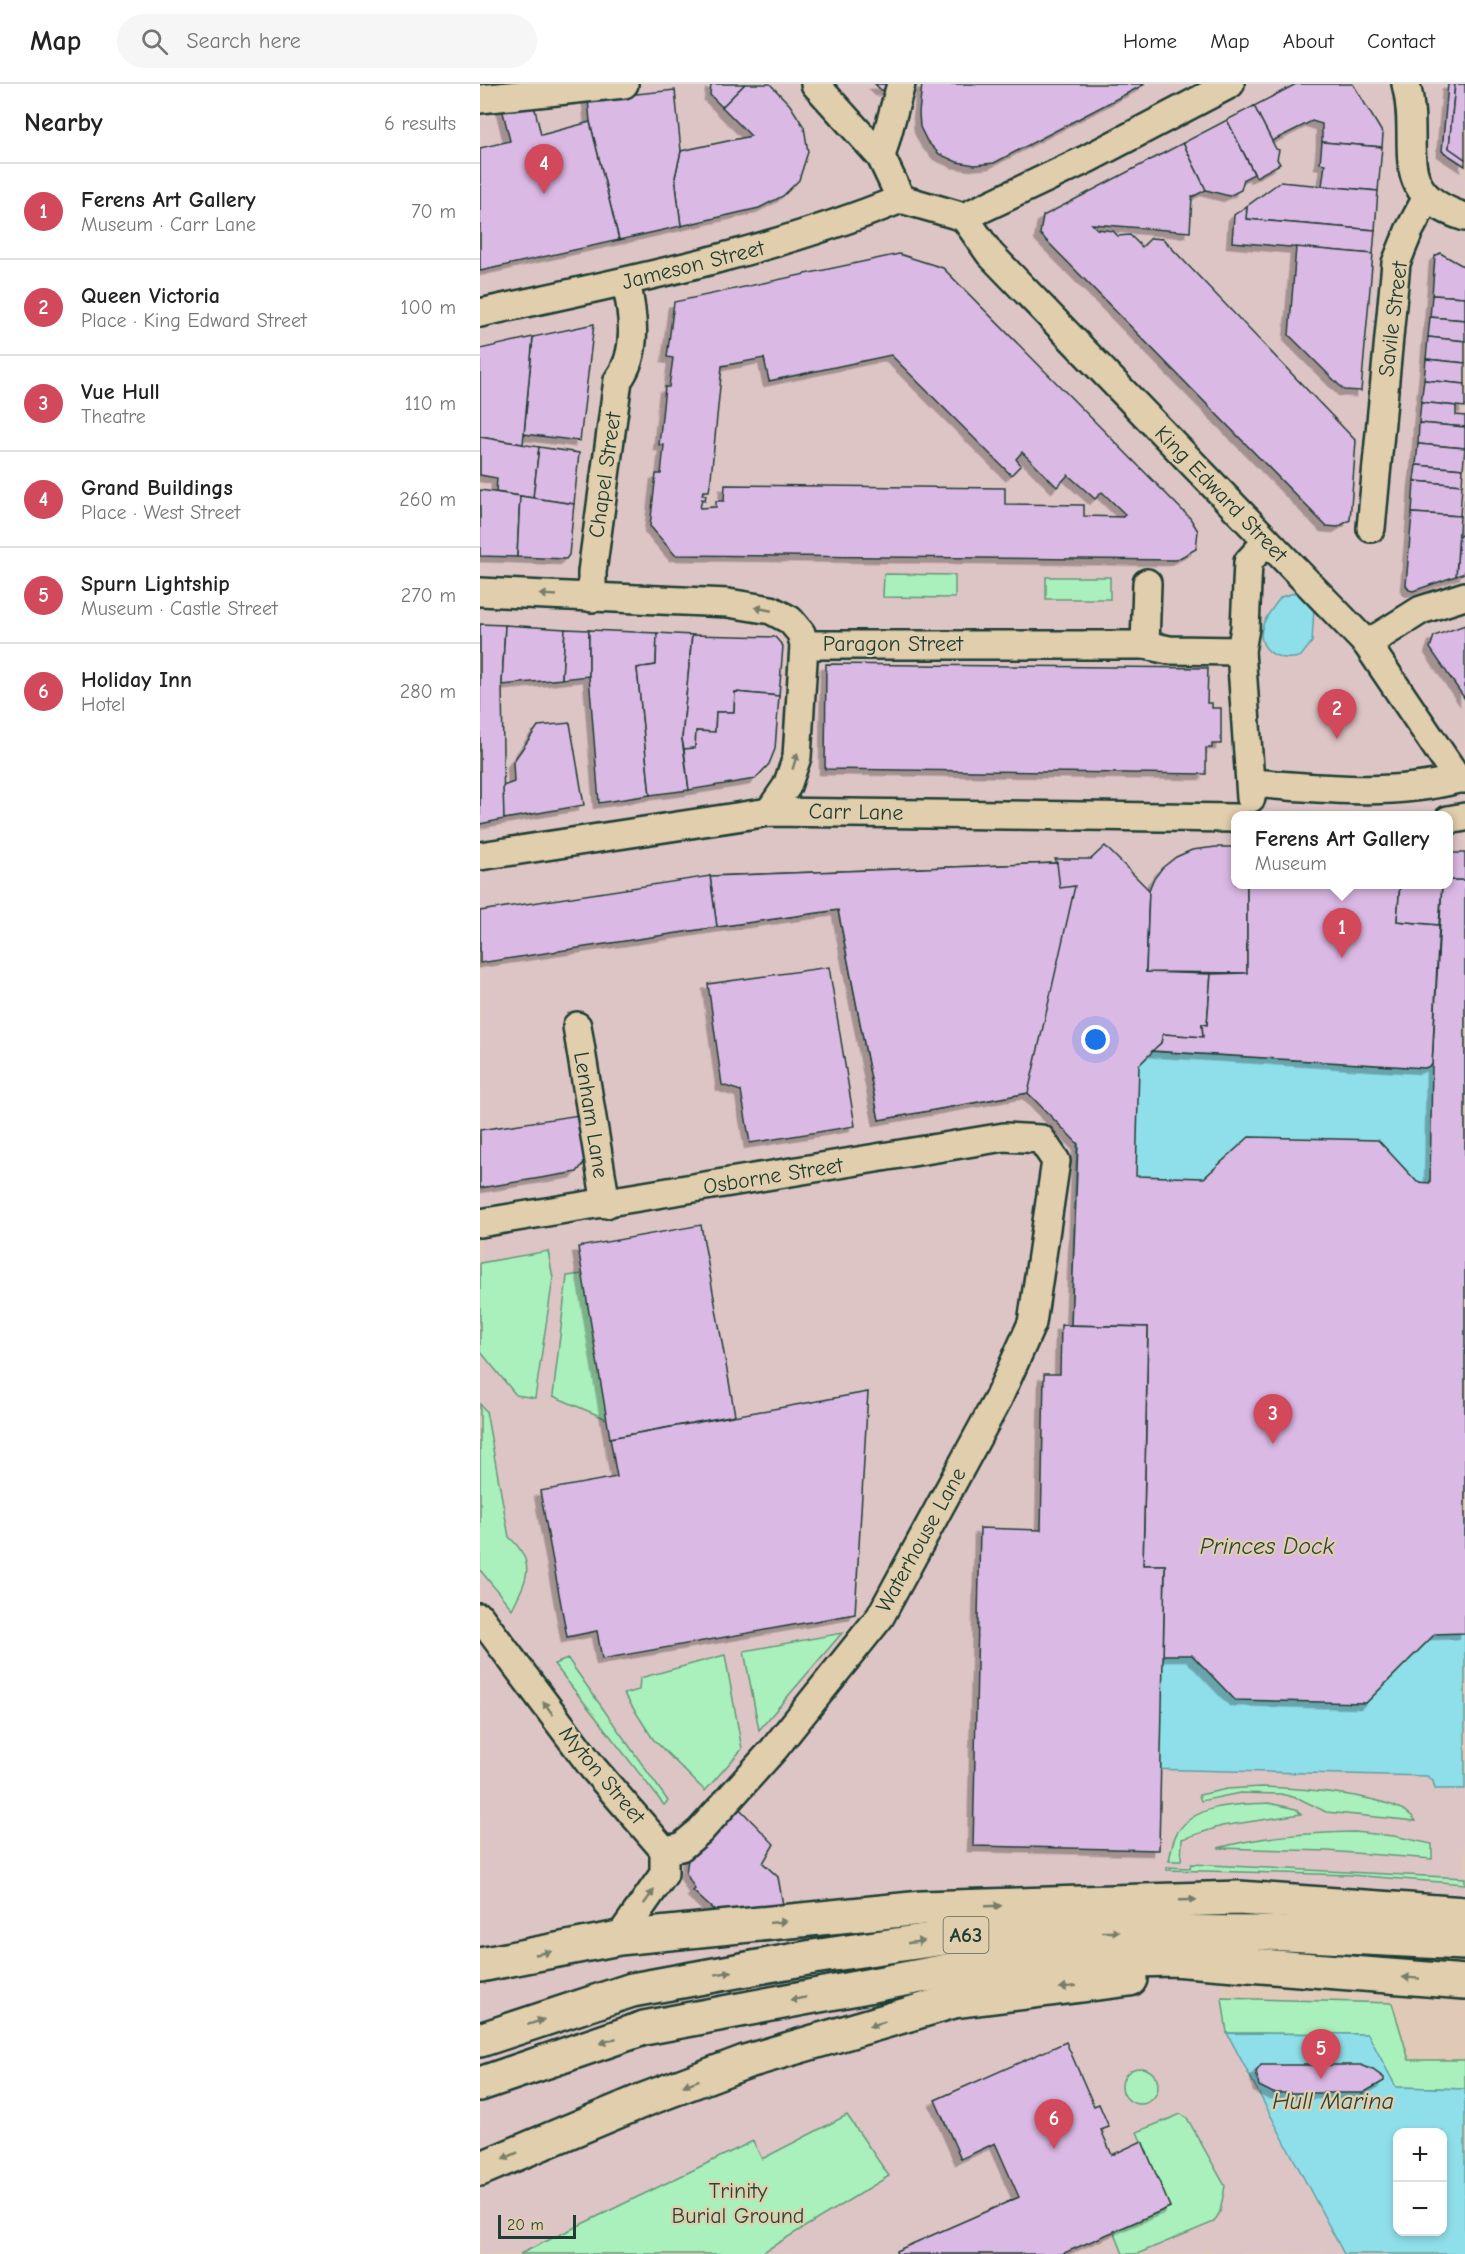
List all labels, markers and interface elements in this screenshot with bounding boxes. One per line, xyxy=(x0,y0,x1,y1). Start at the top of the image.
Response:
search box xyxy=(117,14,537,68)
text: Map xyxy=(30,25,81,57)
icon: search xyxy=(138,25,171,58)
text: Search here xyxy=(186,28,301,54)
text: Home xyxy=(1123,29,1177,53)
text: Map xyxy=(1210,29,1250,53)
text: About xyxy=(1283,29,1334,53)
text: Contact xyxy=(1367,29,1435,53)
text: Nearby xyxy=(24,108,103,138)
text: 6 results xyxy=(384,112,456,135)
pin: 4 xyxy=(524,144,564,194)
text: Ferens Art Gallery xyxy=(81,187,256,213)
text: 1 xyxy=(40,200,47,223)
text: 70 m xyxy=(411,200,456,223)
text: Museum · Carr Lane xyxy=(81,213,256,236)
street label: Jameson Street xyxy=(619,235,768,295)
street label: Savile Street xyxy=(1373,259,1413,378)
text: Queen Victoria xyxy=(81,283,220,309)
text: 2 xyxy=(39,296,48,319)
text: 100 m xyxy=(401,296,456,319)
text: Place · King Edward Street xyxy=(81,309,307,332)
text: Vue Hull xyxy=(81,379,160,405)
text: 3 xyxy=(39,392,48,415)
text: 110 m xyxy=(405,392,456,415)
text: Theatre xyxy=(81,405,146,428)
street label: Chapel Street xyxy=(583,410,627,540)
street label: King Edward Street xyxy=(1149,420,1293,568)
text: Grand Buildings xyxy=(81,475,233,501)
text: 4 xyxy=(39,488,48,511)
text: 260 m xyxy=(399,488,456,511)
text: Place · West Street xyxy=(81,501,240,524)
text: Spurn Lightship xyxy=(81,571,230,597)
text: 5 xyxy=(38,584,49,607)
text: 270 m xyxy=(401,584,456,607)
one-way arrow xyxy=(539,591,558,600)
text: Museum · Castle Street xyxy=(81,597,278,620)
one-way arrow xyxy=(754,604,773,614)
street label: Paragon Street xyxy=(823,631,964,657)
text: Holiday Inn xyxy=(81,667,192,693)
text: 6 xyxy=(38,680,49,703)
text: 280 m xyxy=(400,680,456,703)
pin: 2 xyxy=(1318,690,1356,739)
text: Hotel xyxy=(81,693,125,716)
one-way arrow xyxy=(791,752,800,770)
street label: Carr Lane xyxy=(808,798,904,826)
popup xyxy=(1231,811,1453,889)
text: Ferens Art Gallery xyxy=(1255,826,1429,852)
text: Museum xyxy=(1255,852,1327,875)
pin: 1 xyxy=(1322,908,1362,958)
your location xyxy=(1081,1025,1110,1054)
street label: Lenham Lane xyxy=(568,1050,614,1180)
street label: Osborne Street xyxy=(701,1152,845,1200)
pin: 3 xyxy=(1254,1394,1292,1444)
street label: Waterhouse Lane xyxy=(870,1463,972,1617)
water label: Princes Dock xyxy=(1200,1532,1335,1560)
one-way arrow xyxy=(542,1700,554,1716)
street label: Myton Street xyxy=(553,1721,651,1830)
one-way arrow xyxy=(643,1889,655,1905)
one-way arrow xyxy=(1178,1895,1197,1904)
one-way arrow xyxy=(983,1901,1002,1910)
one-way arrow xyxy=(768,1917,787,1927)
road number: A63 xyxy=(944,1917,988,1953)
one-way arrow xyxy=(1101,1927,1120,1937)
one-way arrow xyxy=(907,1937,926,1946)
one-way arrow xyxy=(534,1948,553,1957)
one-way arrow xyxy=(715,1968,734,1977)
one-way arrow xyxy=(1401,1973,1420,1983)
one-way arrow xyxy=(1058,1982,1077,1991)
one-way arrow xyxy=(788,1995,807,2004)
one-way arrow xyxy=(527,2016,545,2026)
one-way arrow xyxy=(868,2020,886,2029)
pin: 5 xyxy=(1302,2030,1340,2079)
one-way arrow xyxy=(598,2036,616,2046)
one-way arrow xyxy=(682,2078,700,2088)
water label: Hull Marina xyxy=(1272,2087,1394,2115)
pin: 6 xyxy=(1034,2100,1074,2149)
map controls xyxy=(1393,2128,1447,2236)
button: + xyxy=(1393,2128,1447,2182)
one-way arrow xyxy=(502,2151,519,2160)
park label: Trinity Burial Ground xyxy=(672,2178,804,2229)
button: − xyxy=(1393,2182,1447,2236)
scale bar xyxy=(498,2212,576,2240)
text: 20 m xyxy=(507,2216,544,2234)

